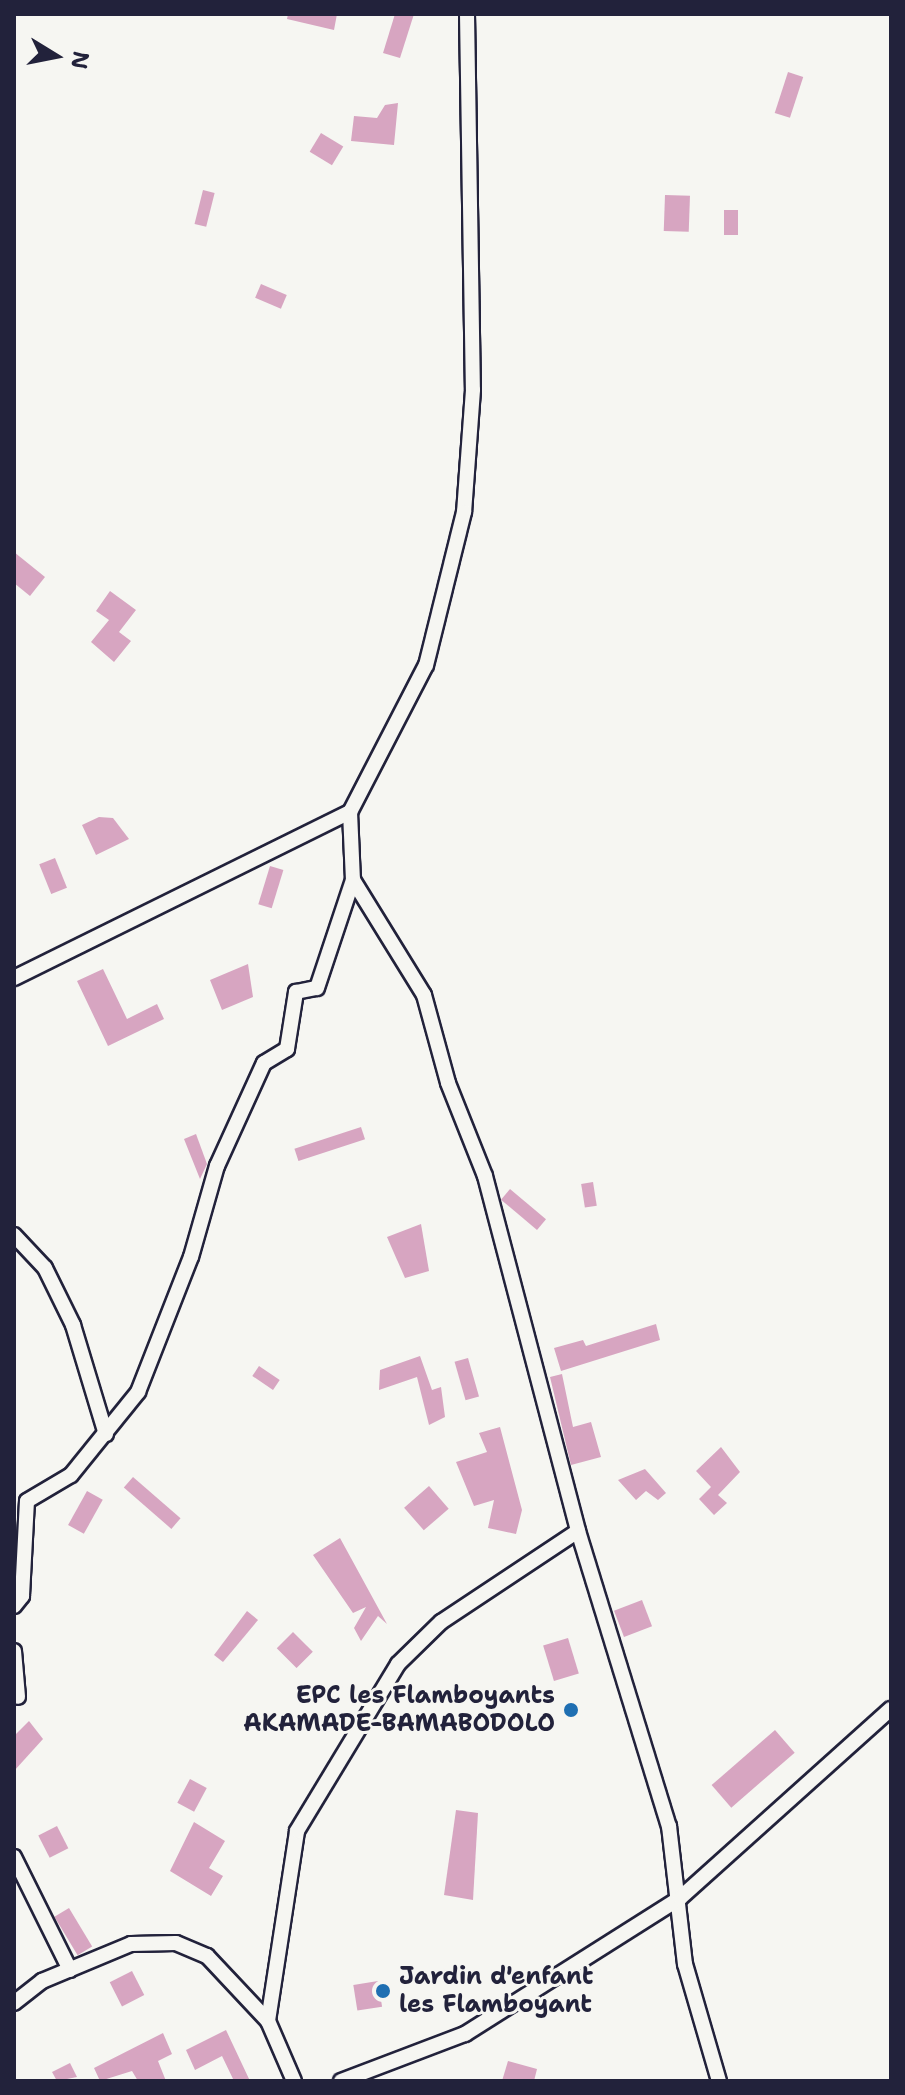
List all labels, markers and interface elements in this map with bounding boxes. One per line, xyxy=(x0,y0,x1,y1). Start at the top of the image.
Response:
north arrow xyxy=(16,16,96,96)
text: N xyxy=(64,49,96,71)
place label: EPC les Flamboyants AKAMADE-BAMABODOLO xyxy=(243,1682,555,1738)
marker: EPC les Flamboyants AKAMADE-BAMABODOLO xyxy=(562,1701,580,1719)
place label: Jardin d'enfant les Flamboyant xyxy=(399,1963,593,2019)
marker: Jardin d'enfant les Flamboyant xyxy=(374,1982,392,2000)

